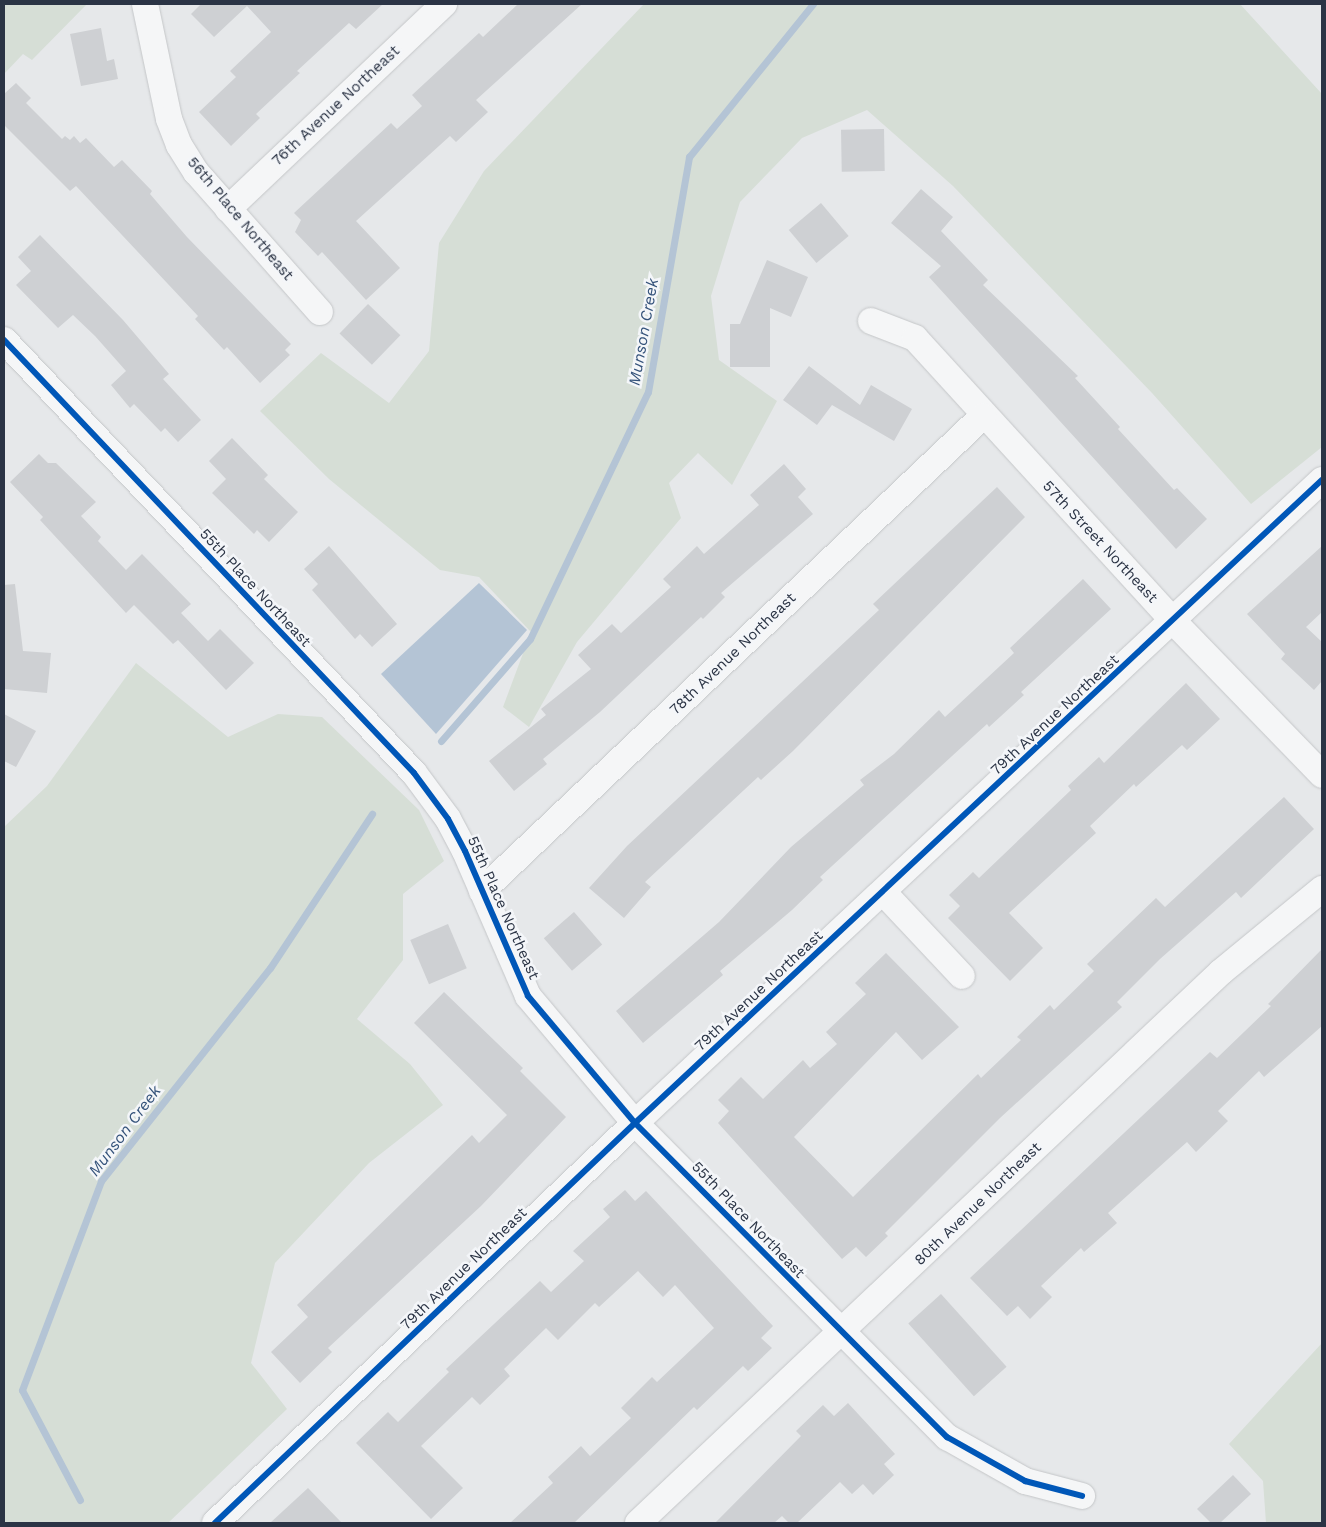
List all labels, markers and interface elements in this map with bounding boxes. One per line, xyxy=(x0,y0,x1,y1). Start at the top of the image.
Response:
street label: 76th Avenue Northeast xyxy=(268,42,404,170)
street label: 56th Place Northeast xyxy=(183,154,297,284)
water label: Munson Creek xyxy=(625,277,663,387)
street label: 57th Street Northeast xyxy=(1039,477,1161,607)
street label: 55th Place Northeast xyxy=(196,525,314,651)
street label: 78th Avenue Northeast xyxy=(666,589,800,719)
street label: 79th Avenue Northeast xyxy=(987,651,1123,779)
street label: 55th Place Northeast xyxy=(463,834,543,982)
street label: 79th Avenue Northeast xyxy=(691,927,827,1055)
water label: Munson Creek xyxy=(85,1082,165,1180)
street label: 80th Avenue Northeast xyxy=(911,1139,1045,1269)
street label: 55th Place Northeast xyxy=(688,1158,808,1282)
street label: 79th Avenue Northeast xyxy=(397,1204,531,1334)

